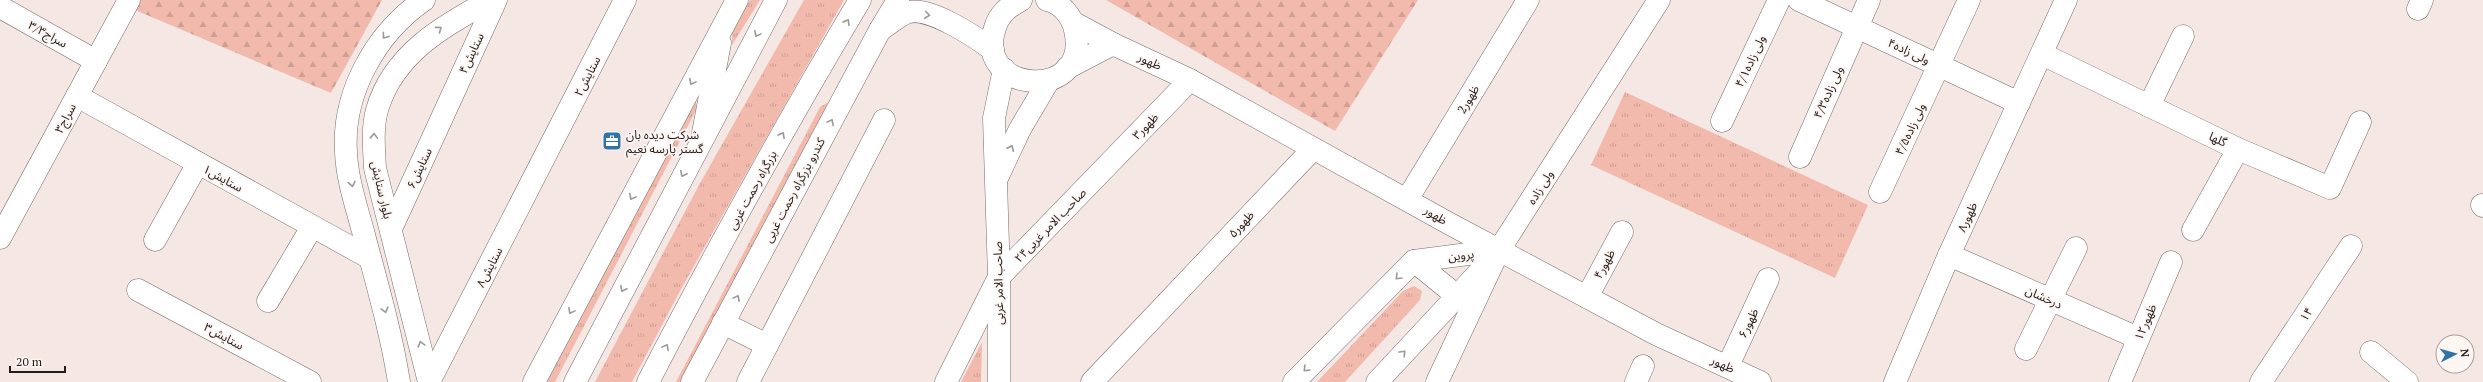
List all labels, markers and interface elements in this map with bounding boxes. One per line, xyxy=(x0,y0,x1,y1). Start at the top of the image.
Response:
one-way arrow xyxy=(924,10,930,19)
street label: سراج۳/۳ xyxy=(25,17,70,53)
one-way arrow xyxy=(842,19,849,26)
one-way arrow xyxy=(435,26,442,34)
street label: ستایش۴ xyxy=(455,30,487,76)
one-way arrow xyxy=(755,30,762,37)
one-way arrow xyxy=(383,32,390,39)
street label: ولی زاده۴/۱ xyxy=(1731,33,1769,89)
street label: ولی زاده۴ xyxy=(1886,35,1932,67)
street label: ظهور xyxy=(1135,49,1164,73)
street label: ستایش۲ xyxy=(571,53,604,99)
street label: ولی زاده۴/۳ xyxy=(1810,64,1846,120)
one-way arrow xyxy=(690,77,697,85)
street label: 2ظهور xyxy=(1454,82,1482,116)
street label: سراج۳ xyxy=(51,101,81,136)
street label: ولی زاده۴/۵ xyxy=(1891,101,1929,157)
street label: ظهور۳ xyxy=(1129,110,1161,142)
one-way arrow xyxy=(826,118,834,126)
place label: شرکت دیده بان گستر پارسه نعیم xyxy=(626,127,704,158)
street label: گلها xyxy=(2207,128,2230,150)
office icon: شرکت دیده بان گستر پارسه نعیم xyxy=(601,130,623,152)
one-way arrow xyxy=(777,132,785,139)
one-way arrow xyxy=(370,133,379,139)
street label: کندرو بزرگراه رحمت غربی xyxy=(760,134,828,245)
one-way arrow xyxy=(1006,144,1014,152)
street label: ستایش۶ xyxy=(403,145,435,191)
street label: بزرگراه رحمت غربی xyxy=(724,148,780,232)
street label: بلوار ستایش xyxy=(368,160,396,220)
street label: ستایش۱ xyxy=(200,161,245,195)
street label: ولی زاده xyxy=(1524,167,1556,207)
one-way arrow xyxy=(680,170,688,177)
one-way arrow xyxy=(347,181,355,187)
street label: صاحب الامر غربی۲۴ xyxy=(1011,185,1090,265)
one-way arrow xyxy=(629,192,636,200)
street label: ظهور۸ xyxy=(1954,200,1980,234)
street label: ظهور xyxy=(1421,202,1450,228)
street label: ظهور۵ xyxy=(1225,207,1257,241)
street label: صاحب الامر غربی xyxy=(990,241,1007,325)
street label: ستایش۸ xyxy=(473,244,506,290)
street label: پروین xyxy=(1447,246,1475,265)
street label: ظهور۴ xyxy=(1590,247,1618,281)
one-way arrow xyxy=(1395,272,1403,280)
street label: درخشان xyxy=(2023,282,2065,312)
one-way arrow xyxy=(620,285,628,292)
one-way arrow xyxy=(732,295,740,302)
street label: ظهور۱۲ xyxy=(2131,302,2159,342)
street label: ۱۴ xyxy=(2296,304,2316,324)
one-way arrow xyxy=(380,306,389,313)
street label: ظهور۶ xyxy=(1735,306,1761,340)
one-way arrow xyxy=(568,307,576,315)
street label: ستایش۳ xyxy=(201,319,247,353)
north arrow xyxy=(2435,334,2475,374)
one-way arrow xyxy=(417,341,426,348)
one-way arrow xyxy=(661,344,669,352)
scale bar xyxy=(10,348,65,374)
text: N xyxy=(2458,348,2472,358)
one-way arrow xyxy=(1398,351,1405,358)
street label: ظهور xyxy=(1708,352,1737,376)
text: 20 m xyxy=(16,354,43,369)
one-way arrow xyxy=(1304,364,1311,372)

